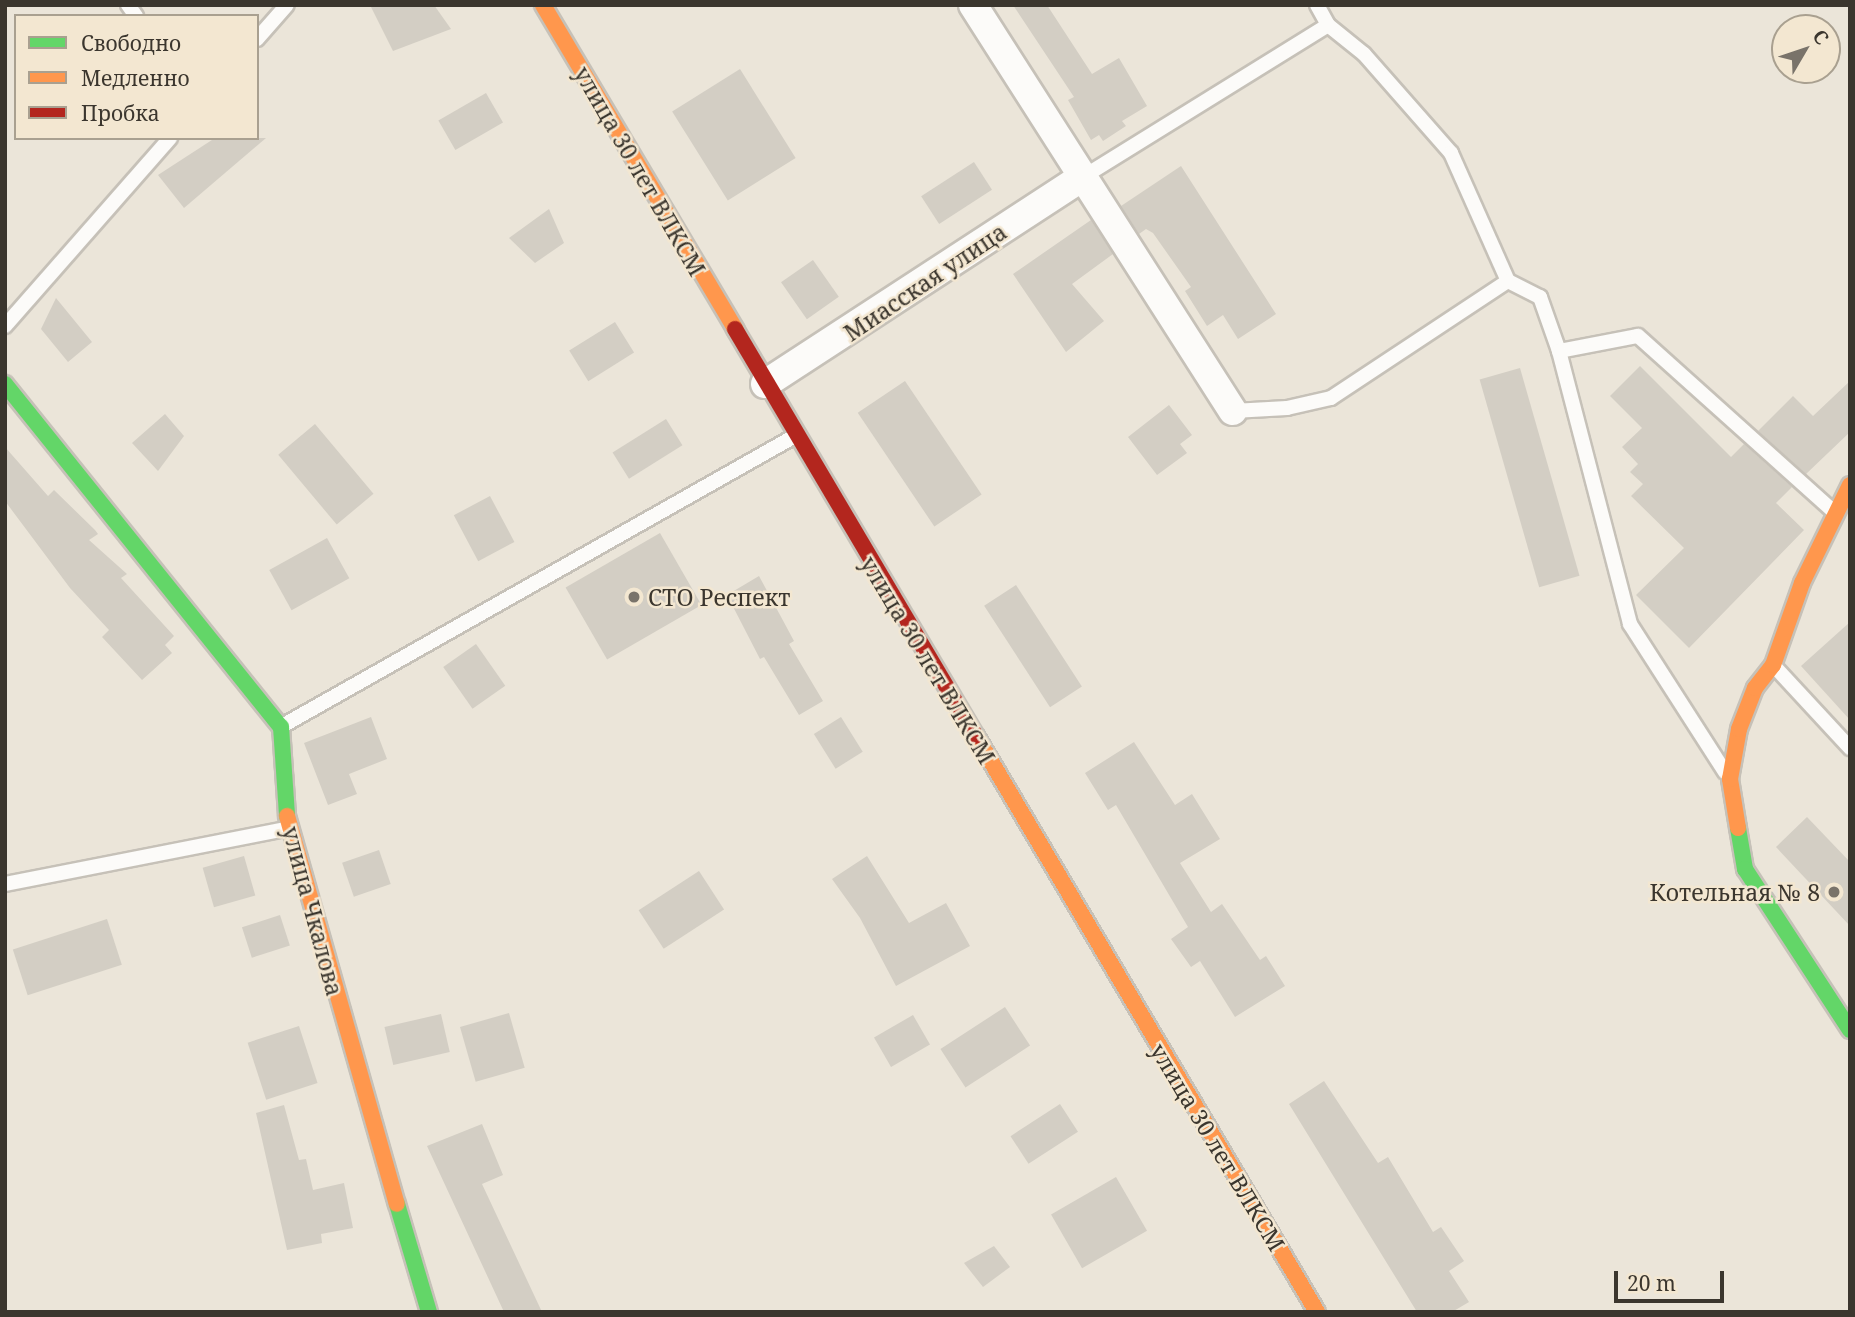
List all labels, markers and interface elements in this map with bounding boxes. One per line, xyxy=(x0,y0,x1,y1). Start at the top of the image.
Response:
legend xyxy=(14,14,259,140)
north arrow xyxy=(1771,14,1841,84)
text: С xyxy=(1807,24,1835,50)
text: Свободно xyxy=(81,29,181,57)
street label: улица 30 лет ВЛКСМ xyxy=(569,61,711,281)
text: Медленно xyxy=(81,64,190,92)
text: Пробка xyxy=(81,99,160,127)
street label: Миасская улица xyxy=(838,217,1012,347)
street label: улица 30 лет ВЛКСМ xyxy=(855,551,1001,769)
place label: СТО Респект xyxy=(648,583,790,611)
marker: СТО Респект xyxy=(626,589,642,605)
street label: улица Чкалова xyxy=(277,823,349,999)
place label: Котельная № 8 xyxy=(1650,878,1820,906)
marker: Котельная № 8 xyxy=(1826,884,1842,900)
street label: улица 30 лет ВЛКСМ xyxy=(1145,1038,1291,1256)
scale bar xyxy=(1617,1258,1727,1302)
text: 20 m xyxy=(1627,1269,1676,1297)

